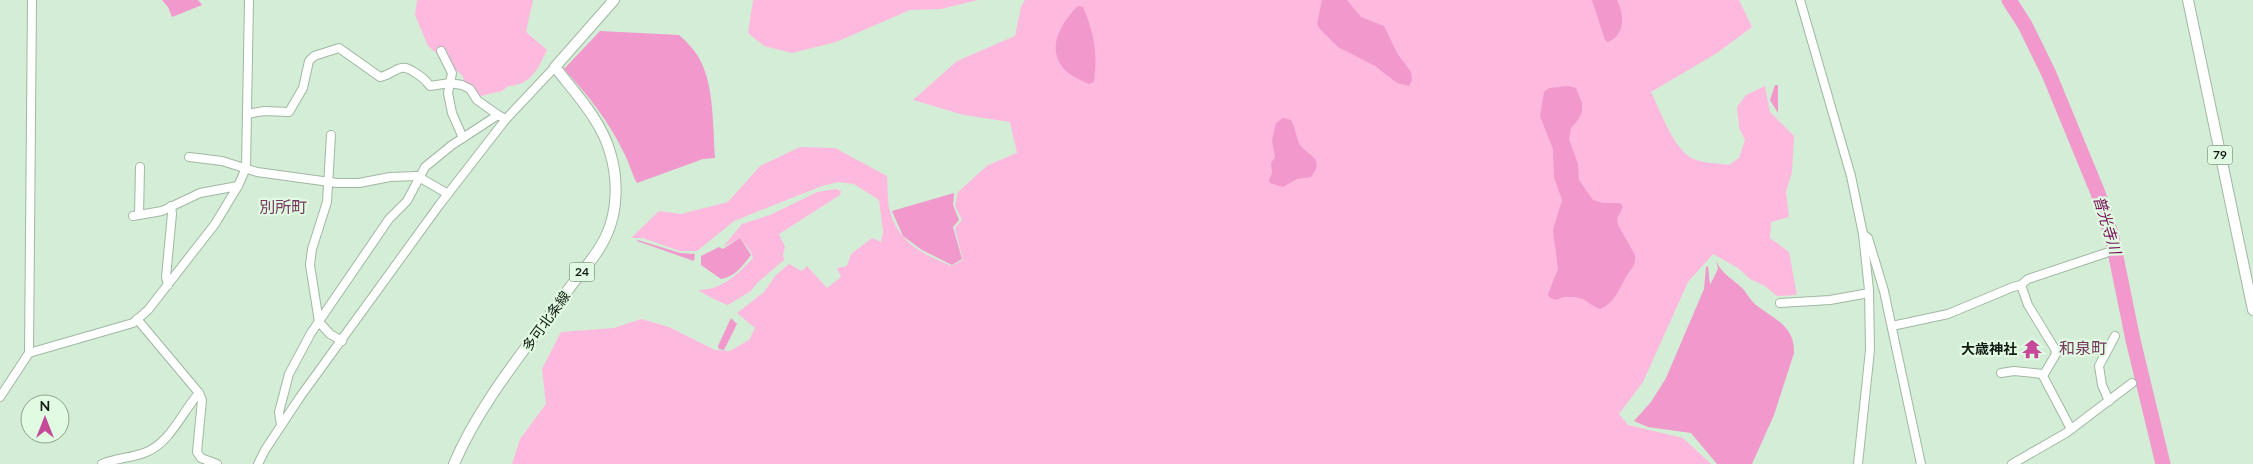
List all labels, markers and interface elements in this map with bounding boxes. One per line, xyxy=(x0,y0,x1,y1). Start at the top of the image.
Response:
road number: 79 xyxy=(2208,146,2232,164)
water label: 普光寺川 xyxy=(2091,193,2126,258)
district label: 別所町 xyxy=(259,197,307,216)
road number: 24 xyxy=(570,262,594,282)
street label: 多可北条線 xyxy=(518,287,573,354)
temple icon: 大歳神社 xyxy=(2021,338,2043,360)
district label: 和泉町 xyxy=(2059,338,2107,357)
place label: 大歳神社 xyxy=(1961,340,2017,357)
north arrow xyxy=(20,394,70,444)
text: N xyxy=(40,397,50,414)

